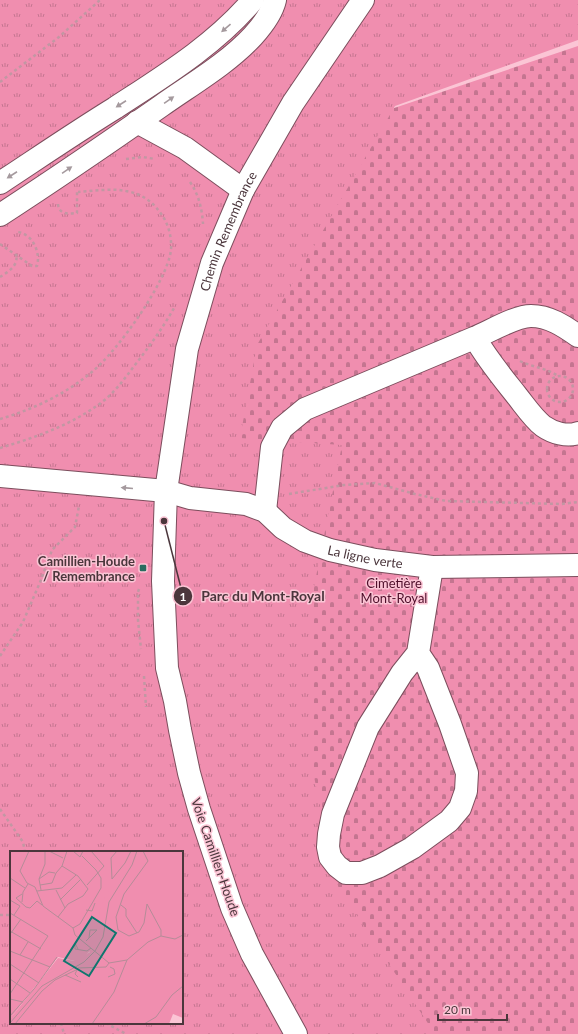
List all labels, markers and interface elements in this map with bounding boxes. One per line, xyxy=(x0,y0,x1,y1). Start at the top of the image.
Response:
one-way arrow xyxy=(222,23,231,32)
one-way arrow xyxy=(164,96,174,104)
one-way arrow xyxy=(115,100,127,107)
one-way arrow xyxy=(62,166,72,174)
street label: Chemin Remembrance xyxy=(196,168,260,293)
one-way arrow xyxy=(7,171,17,179)
one-way arrow xyxy=(121,484,133,491)
street label: La ligne verte xyxy=(326,542,404,571)
place label: Camillien-Houde / Remembrance xyxy=(38,553,135,584)
marker: Camillien-Houde / Remembrance xyxy=(138,563,148,573)
park label: Cimetière Mont-Royal xyxy=(361,575,427,606)
callout: Parc du Mont-Royal xyxy=(173,583,332,609)
text: Parc du Mont-Royal xyxy=(201,587,325,604)
text: 1 xyxy=(180,589,187,604)
street label: Voie Camillien-Houde xyxy=(188,796,244,918)
inset map xyxy=(10,851,183,1024)
scale bar xyxy=(438,996,507,1022)
text: 20 m xyxy=(444,1002,471,1017)

